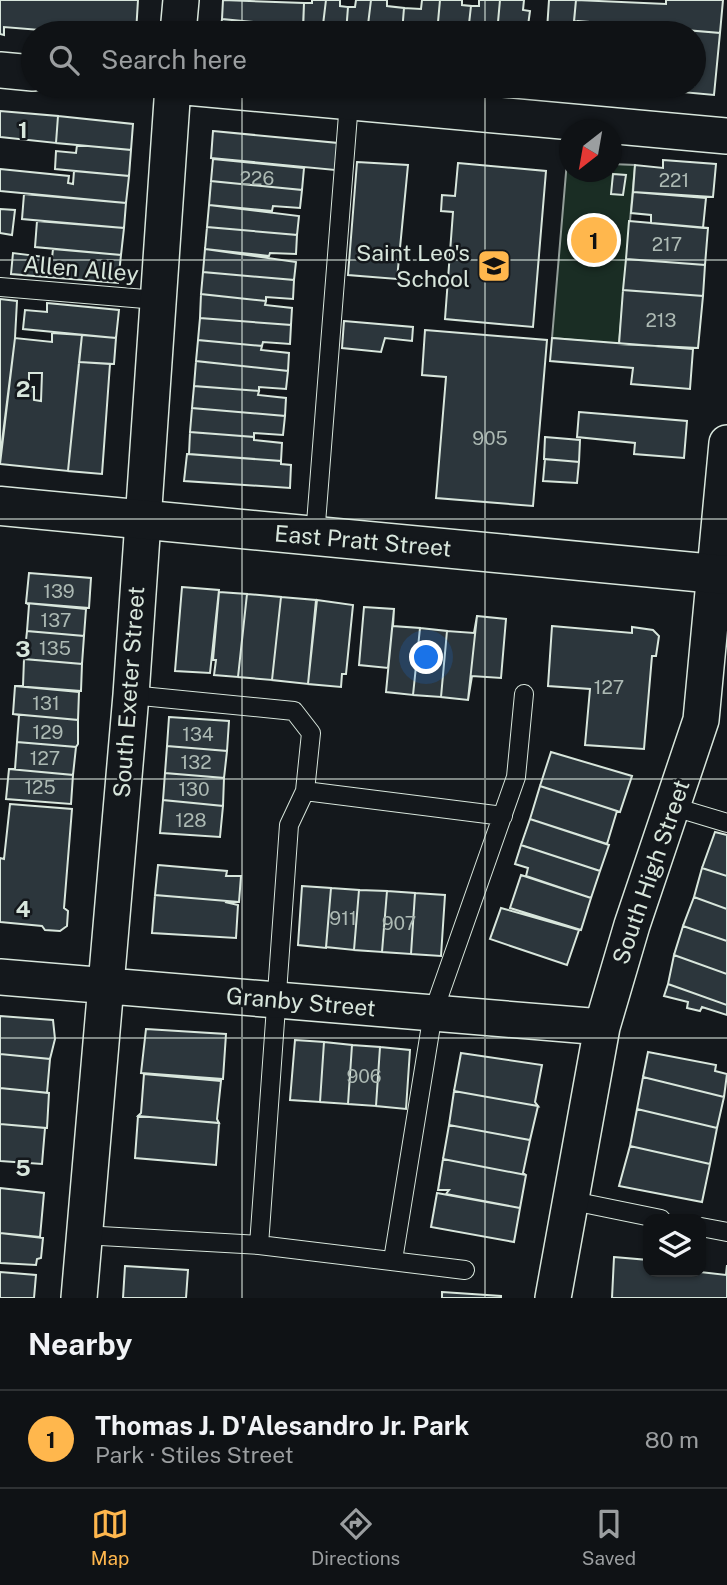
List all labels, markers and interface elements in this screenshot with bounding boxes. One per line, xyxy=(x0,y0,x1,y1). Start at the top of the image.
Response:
search box xyxy=(21,21,706,98)
icon: search xyxy=(45,41,83,79)
text: Search here xyxy=(101,44,247,75)
text: 1 xyxy=(18,116,28,143)
north arrow xyxy=(559,119,622,182)
house number: 226 xyxy=(240,167,274,189)
house number: 221 xyxy=(659,169,689,191)
pin: 1 xyxy=(571,214,617,266)
house number: 217 xyxy=(652,233,682,255)
place label: Saint Leo's School xyxy=(356,239,470,292)
school or university icon: Saint Leo's School xyxy=(475,247,513,285)
street label: Allen Alley xyxy=(22,250,140,287)
house number: 213 xyxy=(645,309,677,331)
text: 2 xyxy=(16,375,30,402)
house number: 905 xyxy=(472,427,508,449)
street label: East Pratt Street xyxy=(273,519,453,562)
house number: 139 xyxy=(43,580,75,602)
street label: South Exeter Street xyxy=(108,585,149,799)
house number: 137 xyxy=(41,609,71,631)
text: 3 xyxy=(15,635,31,662)
house number: 135 xyxy=(39,637,71,659)
your location xyxy=(409,640,443,674)
house number: 127 xyxy=(594,676,624,698)
house number: 131 xyxy=(32,692,60,714)
house number: 129 xyxy=(33,721,63,743)
house number: 134 xyxy=(182,723,214,745)
house number: 127 xyxy=(30,747,60,769)
house number: 132 xyxy=(180,751,212,773)
house number: 125 xyxy=(24,776,56,798)
street label: South High Street xyxy=(606,776,695,968)
house number: 130 xyxy=(178,778,210,800)
house number: 128 xyxy=(175,809,207,831)
text: 4 xyxy=(15,895,31,922)
house number: 911 xyxy=(329,907,357,929)
house number: 907 xyxy=(382,912,416,934)
street label: Granby Street xyxy=(225,982,377,1021)
house number: 906 xyxy=(346,1065,382,1087)
text: 5 xyxy=(15,1154,31,1181)
map controls xyxy=(643,1214,706,1277)
button: layers xyxy=(643,1214,706,1277)
text: Nearby xyxy=(28,1326,132,1362)
text: Thomas J. D'Alesandro Jr. Park xyxy=(95,1410,469,1441)
text: 1 xyxy=(46,1426,56,1453)
text: 80 m xyxy=(645,1426,699,1453)
text: Park · Stiles Street xyxy=(95,1441,294,1468)
tab: Map xyxy=(91,1505,129,1569)
tab: Directions xyxy=(311,1505,400,1569)
tab: Saved xyxy=(582,1505,636,1569)

